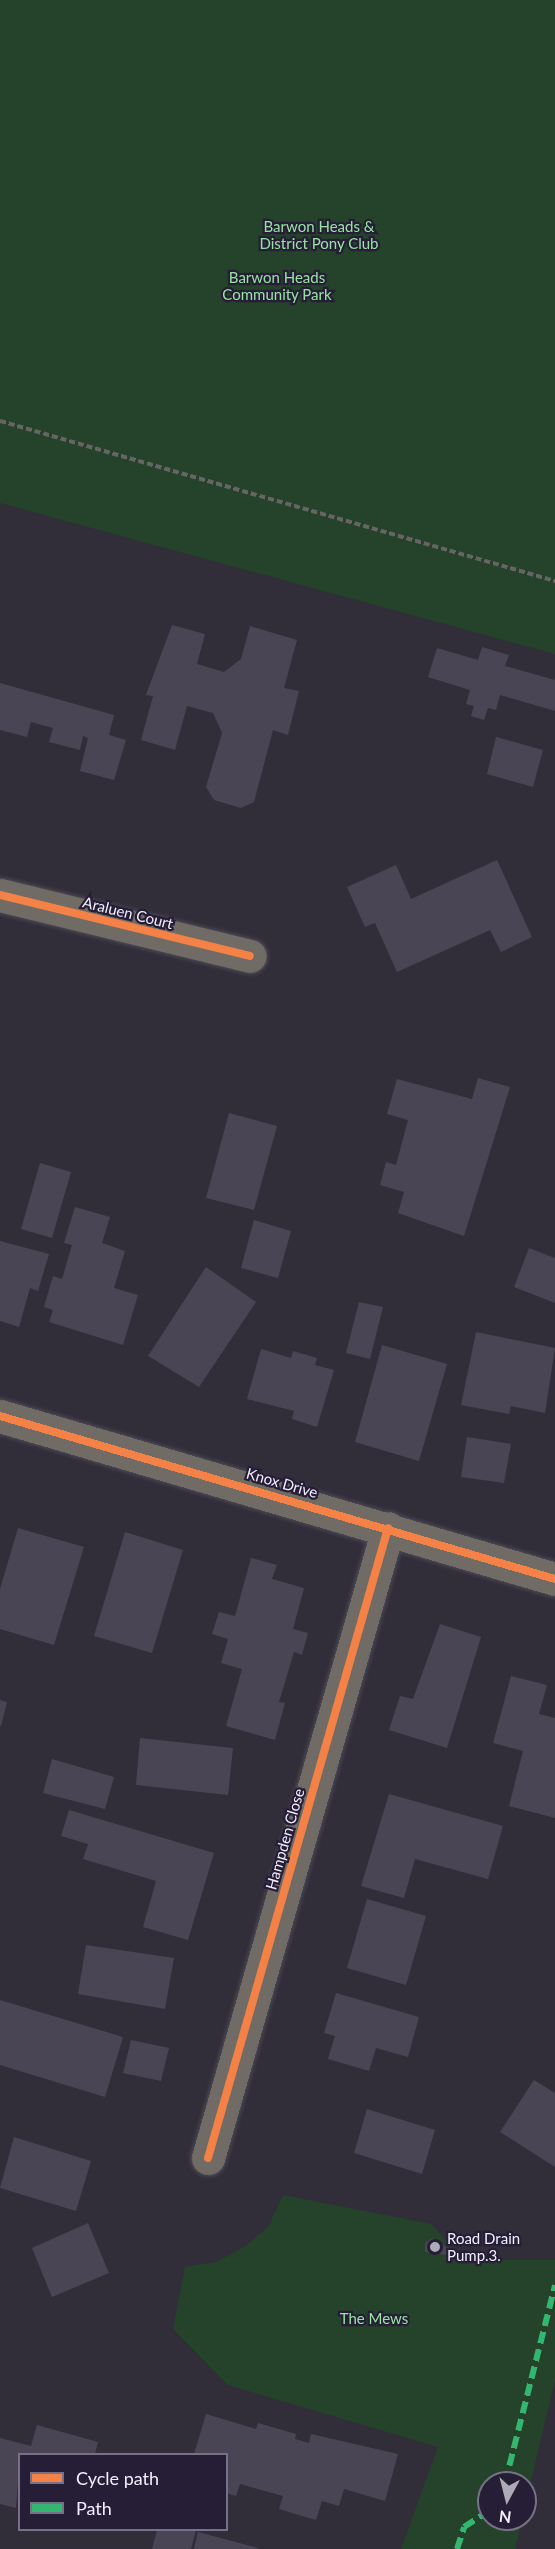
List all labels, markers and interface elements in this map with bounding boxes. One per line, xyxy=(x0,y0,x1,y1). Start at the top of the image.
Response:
park label: Barwon Heads & District Pony Club xyxy=(259,217,379,252)
park label: Barwon Heads Community Park xyxy=(222,268,332,303)
street label: Araluen Court xyxy=(81,893,175,933)
street label: Knox Drive xyxy=(244,1464,320,1502)
street label: Hampden Close xyxy=(262,1786,308,1892)
place label: Road Drain Pump.3. xyxy=(447,2229,520,2264)
marker: Road Drain Pump.3. xyxy=(428,2240,442,2254)
park label: The Mews xyxy=(340,2310,408,2328)
legend xyxy=(18,2453,228,2531)
text: Cycle path xyxy=(76,2467,159,2489)
north arrow xyxy=(477,2471,537,2531)
text: Path xyxy=(76,2497,112,2519)
text: N xyxy=(498,2507,512,2528)

